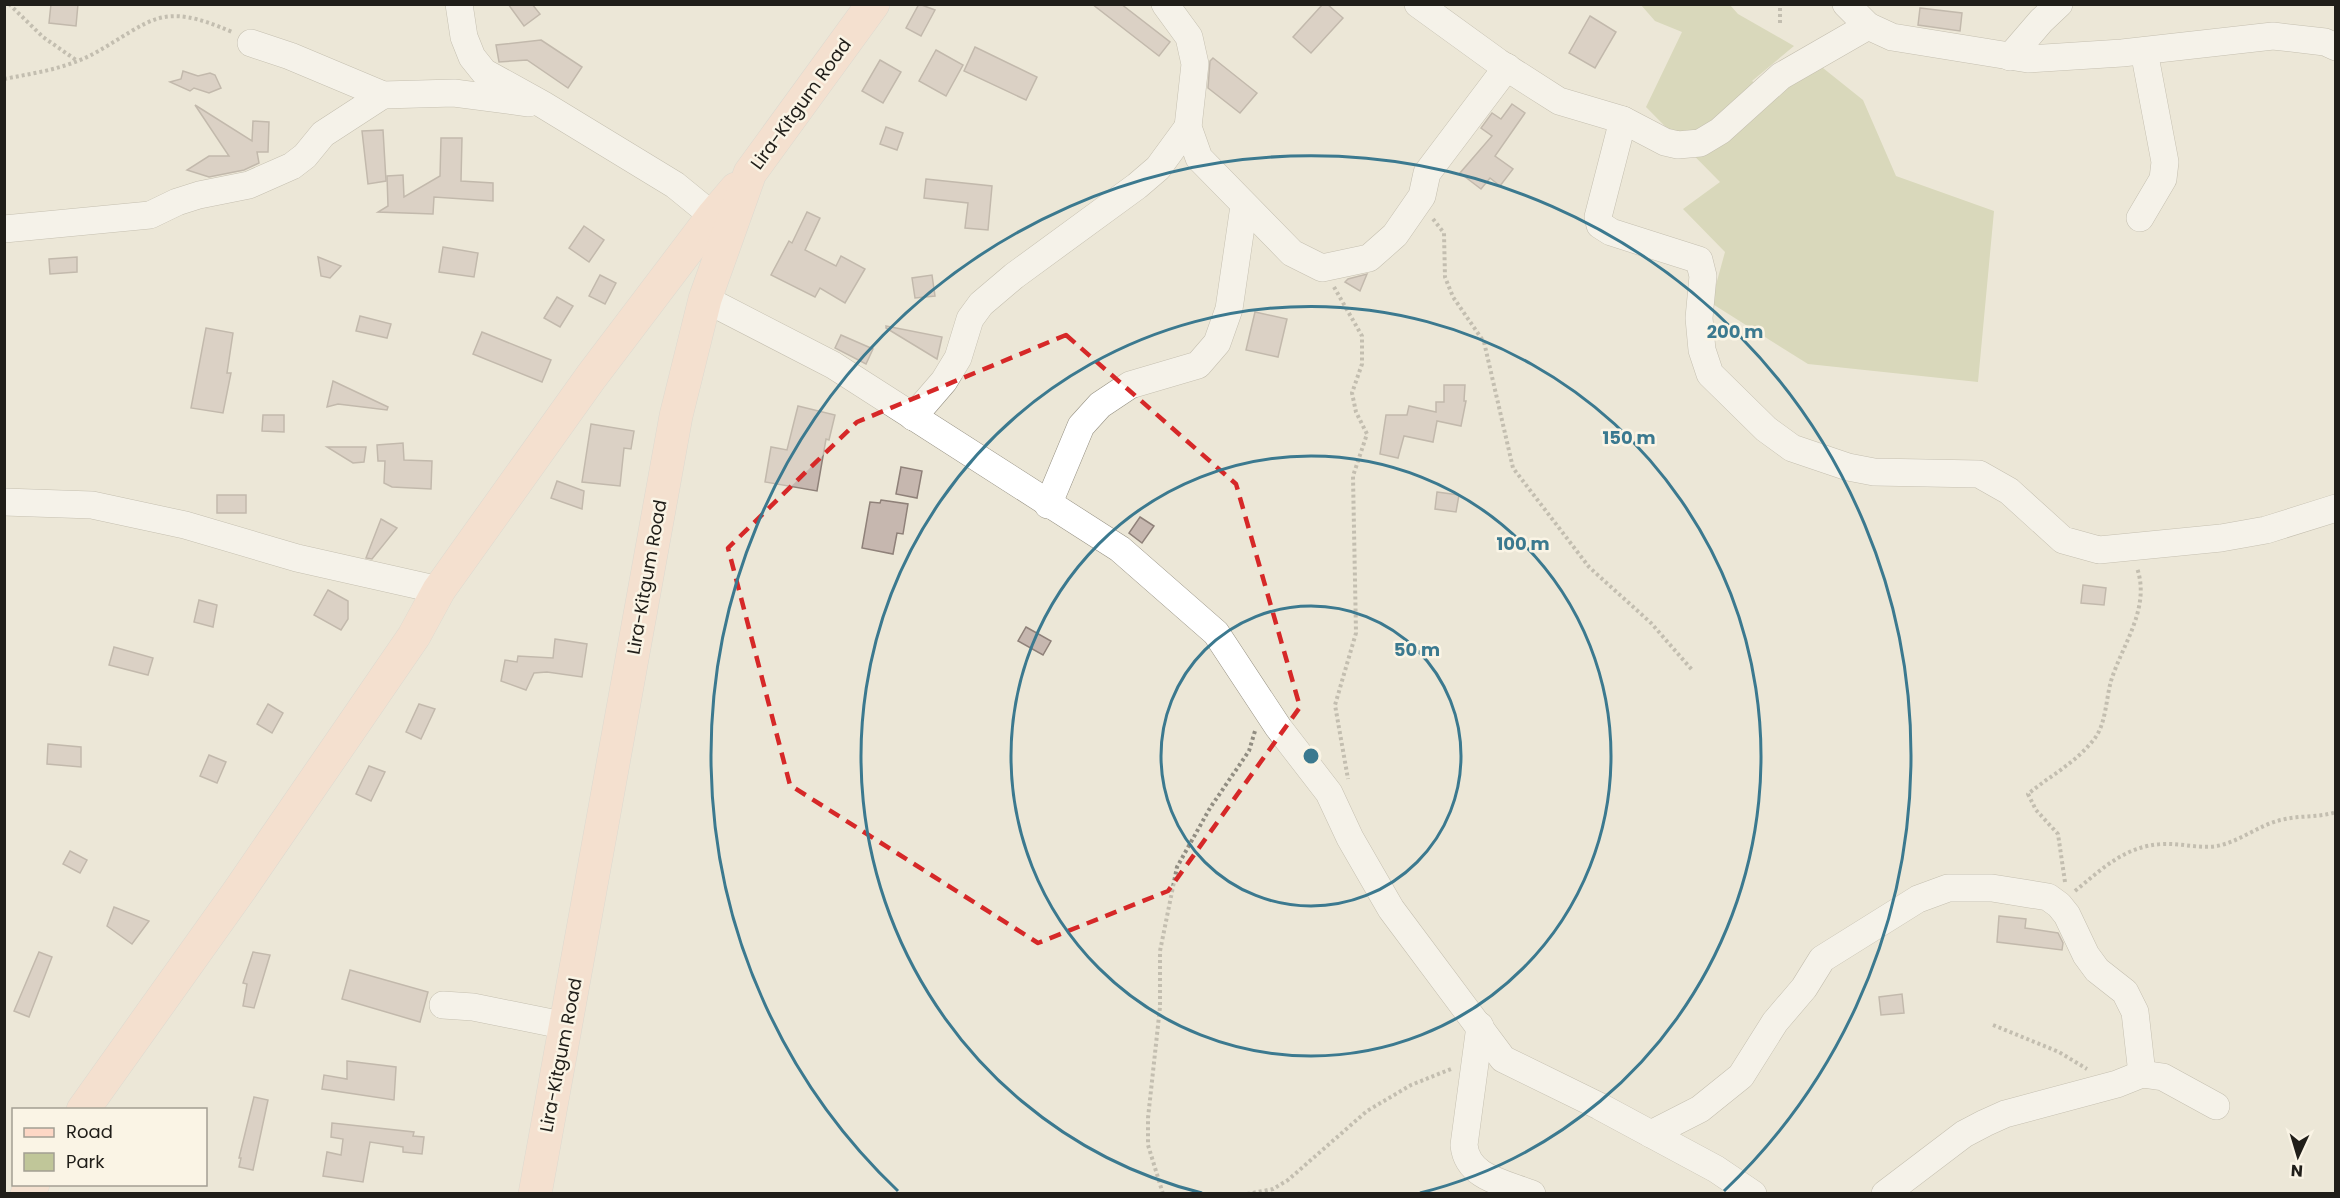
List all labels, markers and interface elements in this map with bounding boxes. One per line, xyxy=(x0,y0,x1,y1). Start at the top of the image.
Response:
street label: Lira-Kitgum Road xyxy=(744,33,857,174)
text: 200 m xyxy=(1707,319,1763,344)
text: 150 m xyxy=(1602,425,1656,450)
street label: Lira-Kitgum Road xyxy=(621,498,672,656)
text: 100 m xyxy=(1496,531,1550,556)
text: 50 m xyxy=(1394,637,1440,662)
centre of rings xyxy=(1301,746,1321,766)
street label: Lira-Kitgum Road xyxy=(533,976,588,1134)
legend xyxy=(12,1108,207,1186)
text: Road xyxy=(66,1119,113,1144)
north arrow xyxy=(2268,1126,2328,1186)
text: Park xyxy=(66,1149,105,1174)
text: N xyxy=(2290,1159,2304,1182)

